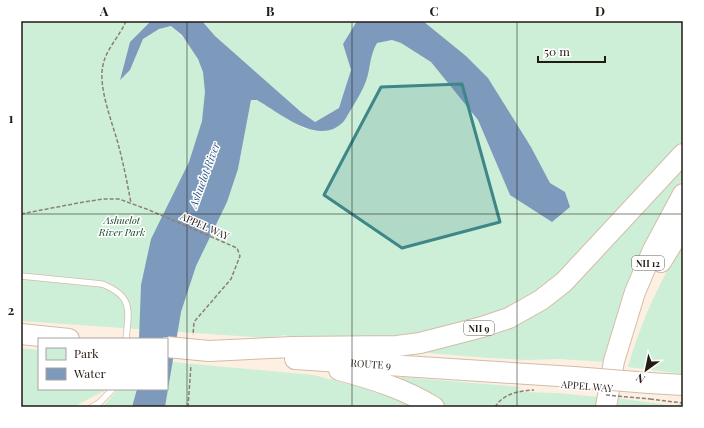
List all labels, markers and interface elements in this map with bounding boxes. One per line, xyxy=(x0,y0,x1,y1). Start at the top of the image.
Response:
text: A xyxy=(99,2,109,19)
text: B xyxy=(266,2,275,19)
text: C xyxy=(429,2,439,19)
text: D xyxy=(595,2,605,19)
scale bar xyxy=(538,38,605,64)
text: 50 m xyxy=(544,43,570,59)
text: 1 xyxy=(9,109,14,126)
water label: Ashuelot River xyxy=(185,140,223,211)
street label: APPEL WAY xyxy=(177,209,232,243)
park label: Ashuelot River Park xyxy=(98,213,145,239)
road number: NH 12 xyxy=(632,256,664,270)
text: 2 xyxy=(8,301,15,318)
road number: NH 9 xyxy=(464,321,494,335)
legend xyxy=(38,338,168,390)
text: Park xyxy=(74,345,99,361)
north arrow xyxy=(626,350,666,390)
street label: ROUTE 9 xyxy=(350,356,392,372)
text: Water xyxy=(73,365,107,381)
text: N xyxy=(633,370,648,387)
street label: APPEL WAY xyxy=(559,377,614,395)

